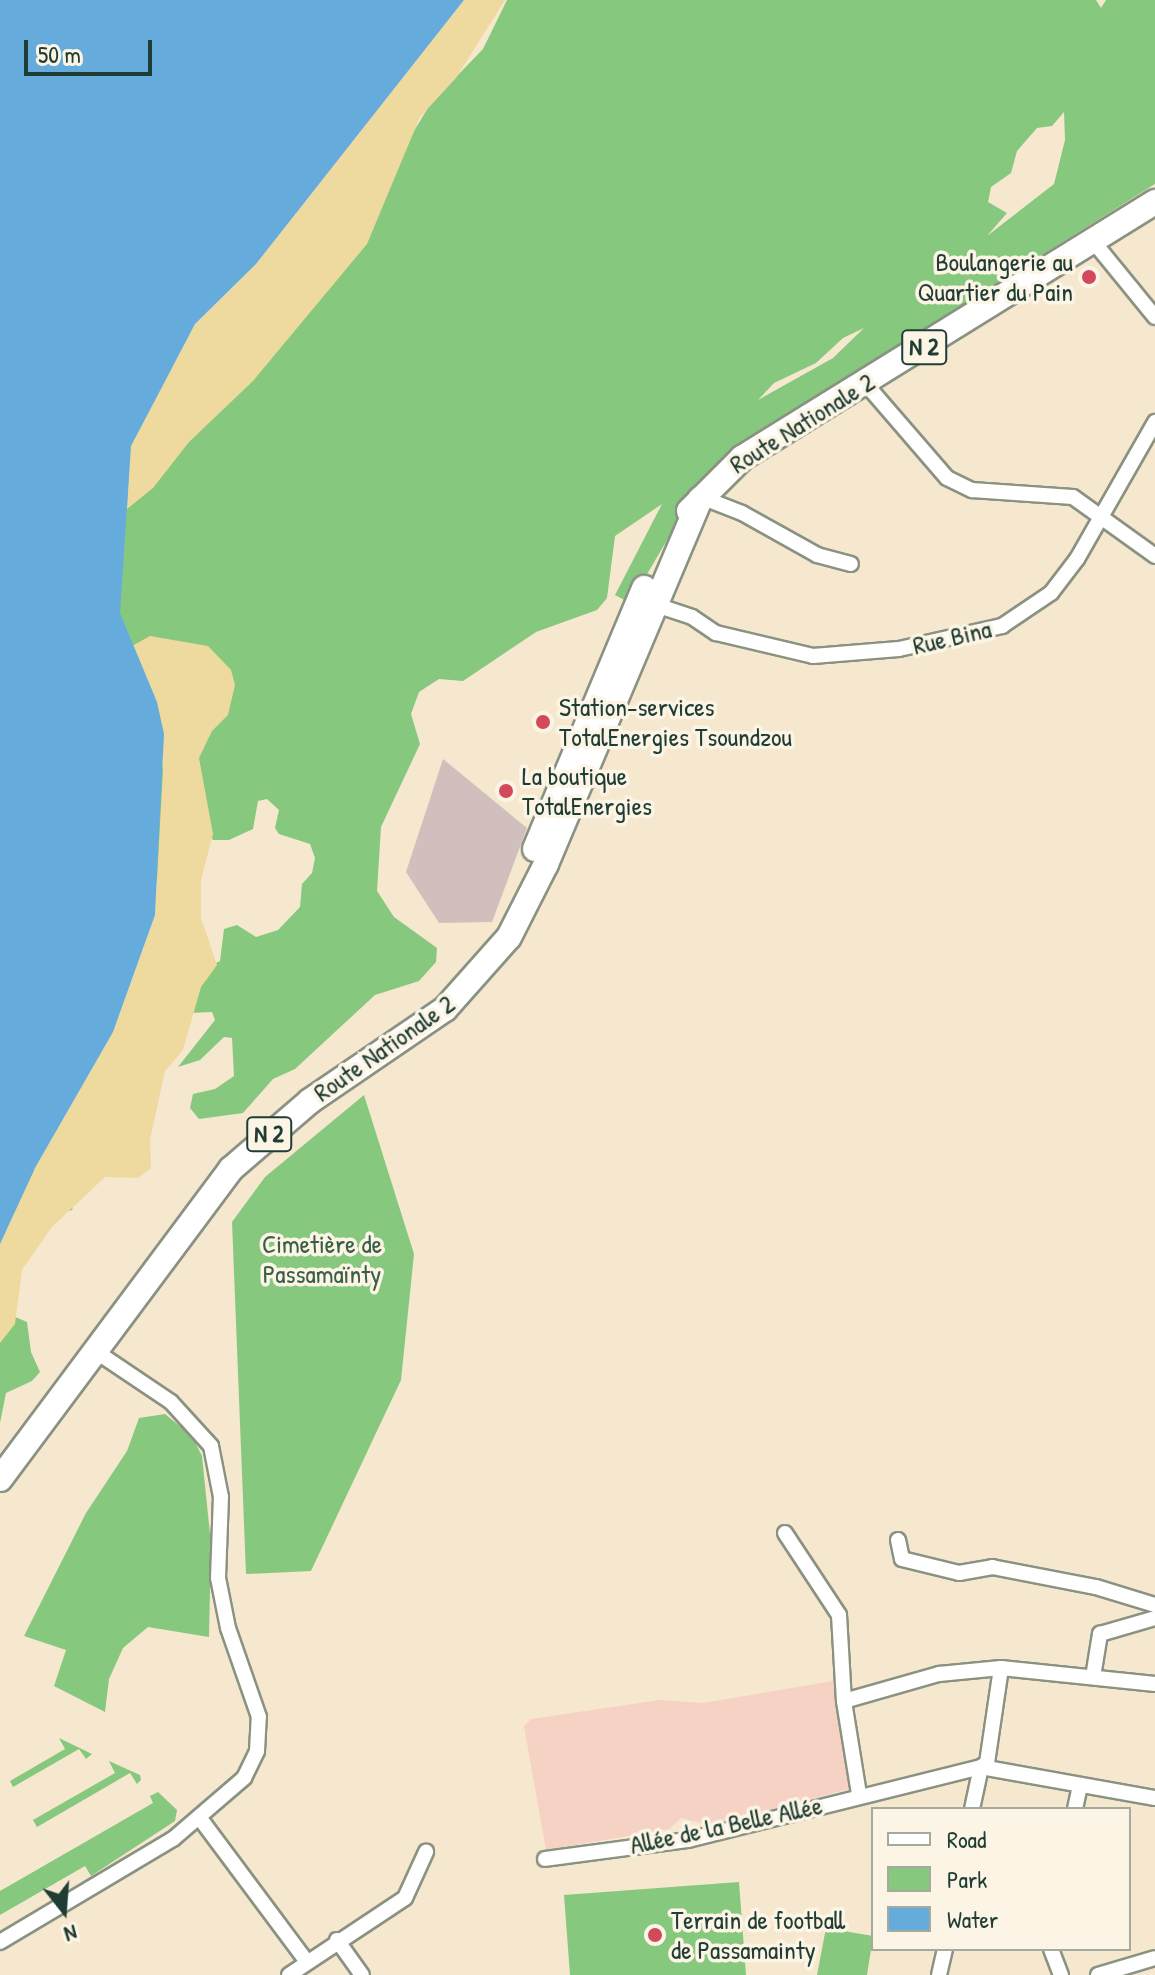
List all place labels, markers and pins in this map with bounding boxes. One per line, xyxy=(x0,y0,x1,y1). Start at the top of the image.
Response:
place label: Boulangerie au Quartier du Pain xyxy=(917,246,1073,308)
marker: Boulangerie au Quartier du Pain xyxy=(1080,268,1098,286)
place label: Station-services TotalEnergies Tsoundzou xyxy=(559,691,792,752)
marker: Station-services TotalEnergies Tsoundzou xyxy=(534,713,552,731)
place label: La boutique TotalEnergies xyxy=(522,760,652,822)
marker: La boutique TotalEnergies xyxy=(497,782,515,800)
place label: Terrain de football de Passamainty xyxy=(671,1904,845,1966)
marker: Terrain de football de Passamainty xyxy=(646,1926,664,1944)

